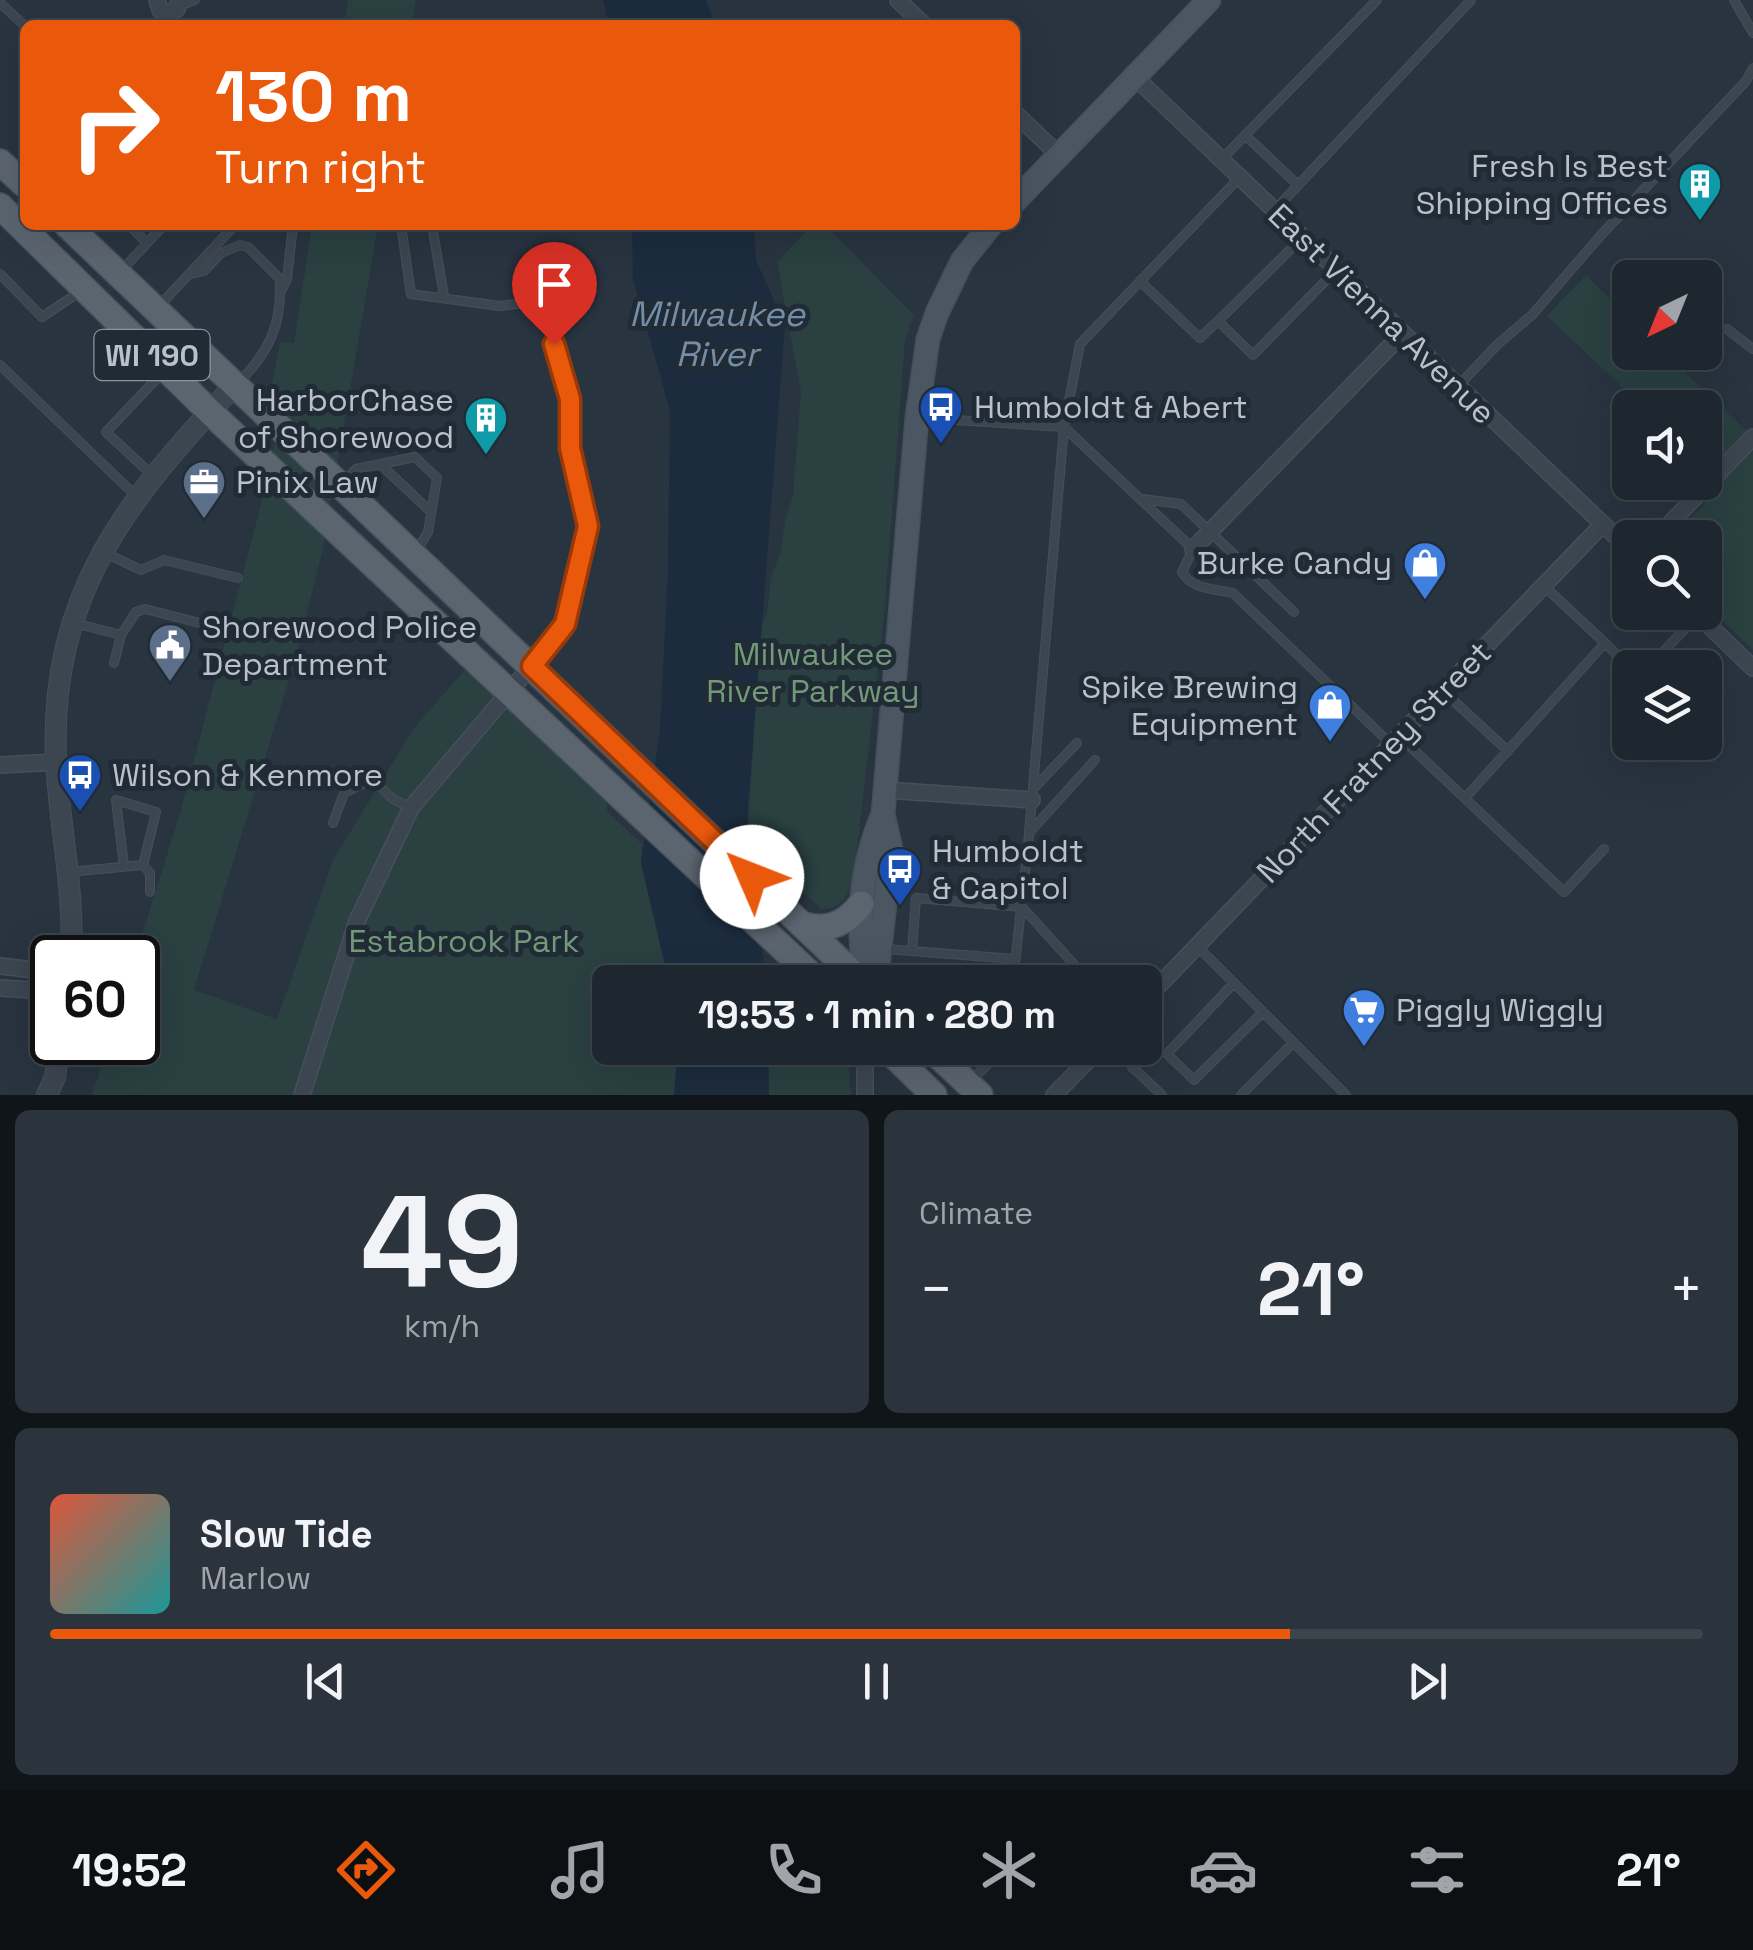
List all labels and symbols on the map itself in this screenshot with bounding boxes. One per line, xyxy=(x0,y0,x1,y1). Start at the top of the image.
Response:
place label: Fresh Is Best Shipping Offices xyxy=(1416,146,1668,223)
building icon: Fresh Is Best Shipping Offices xyxy=(1677,161,1723,222)
street label: East Vienna Avenue xyxy=(1260,195,1504,433)
pin xyxy=(512,242,597,345)
north arrow xyxy=(1612,260,1722,370)
water label: Milwaukee River xyxy=(629,292,806,376)
road number: WI 190 xyxy=(94,330,210,380)
place label: HarborChase of Shorewood xyxy=(238,380,454,457)
bus stop icon: Humboldt & Abert xyxy=(918,384,964,445)
place label: Humboldt & Abert xyxy=(974,387,1248,427)
building icon: HarborChase of Shorewood xyxy=(463,395,509,456)
office icon: Pinix Law xyxy=(181,459,227,520)
place label: Pinix Law xyxy=(236,462,379,502)
shop icon: Burke Candy xyxy=(1402,540,1448,601)
place label: Burke Candy xyxy=(1197,543,1392,583)
place label: Shorewood Police Department xyxy=(202,607,477,684)
public building icon: Shorewood Police Department xyxy=(147,622,193,683)
street label: North Fratney Street xyxy=(1248,633,1500,891)
park label: Milwaukee River Parkway xyxy=(706,634,920,711)
place label: Spike Brewing Equipment xyxy=(1081,667,1298,744)
shop icon: Spike Brewing Equipment xyxy=(1307,682,1353,743)
bus stop icon: Wilson & Kenmore xyxy=(57,752,103,813)
place label: Wilson & Kenmore xyxy=(112,755,383,795)
position arrow xyxy=(700,825,804,929)
place label: Humboldt & Capitol xyxy=(932,831,1084,908)
bus stop icon: Humboldt & Capitol xyxy=(877,846,923,907)
park label: Estabrook Park xyxy=(348,921,580,961)
speed limit sign: 60 xyxy=(30,935,160,1065)
supermarket icon: Piggly Wiggly xyxy=(1341,987,1387,1048)
place label: Piggly Wiggly xyxy=(1396,990,1604,1030)

